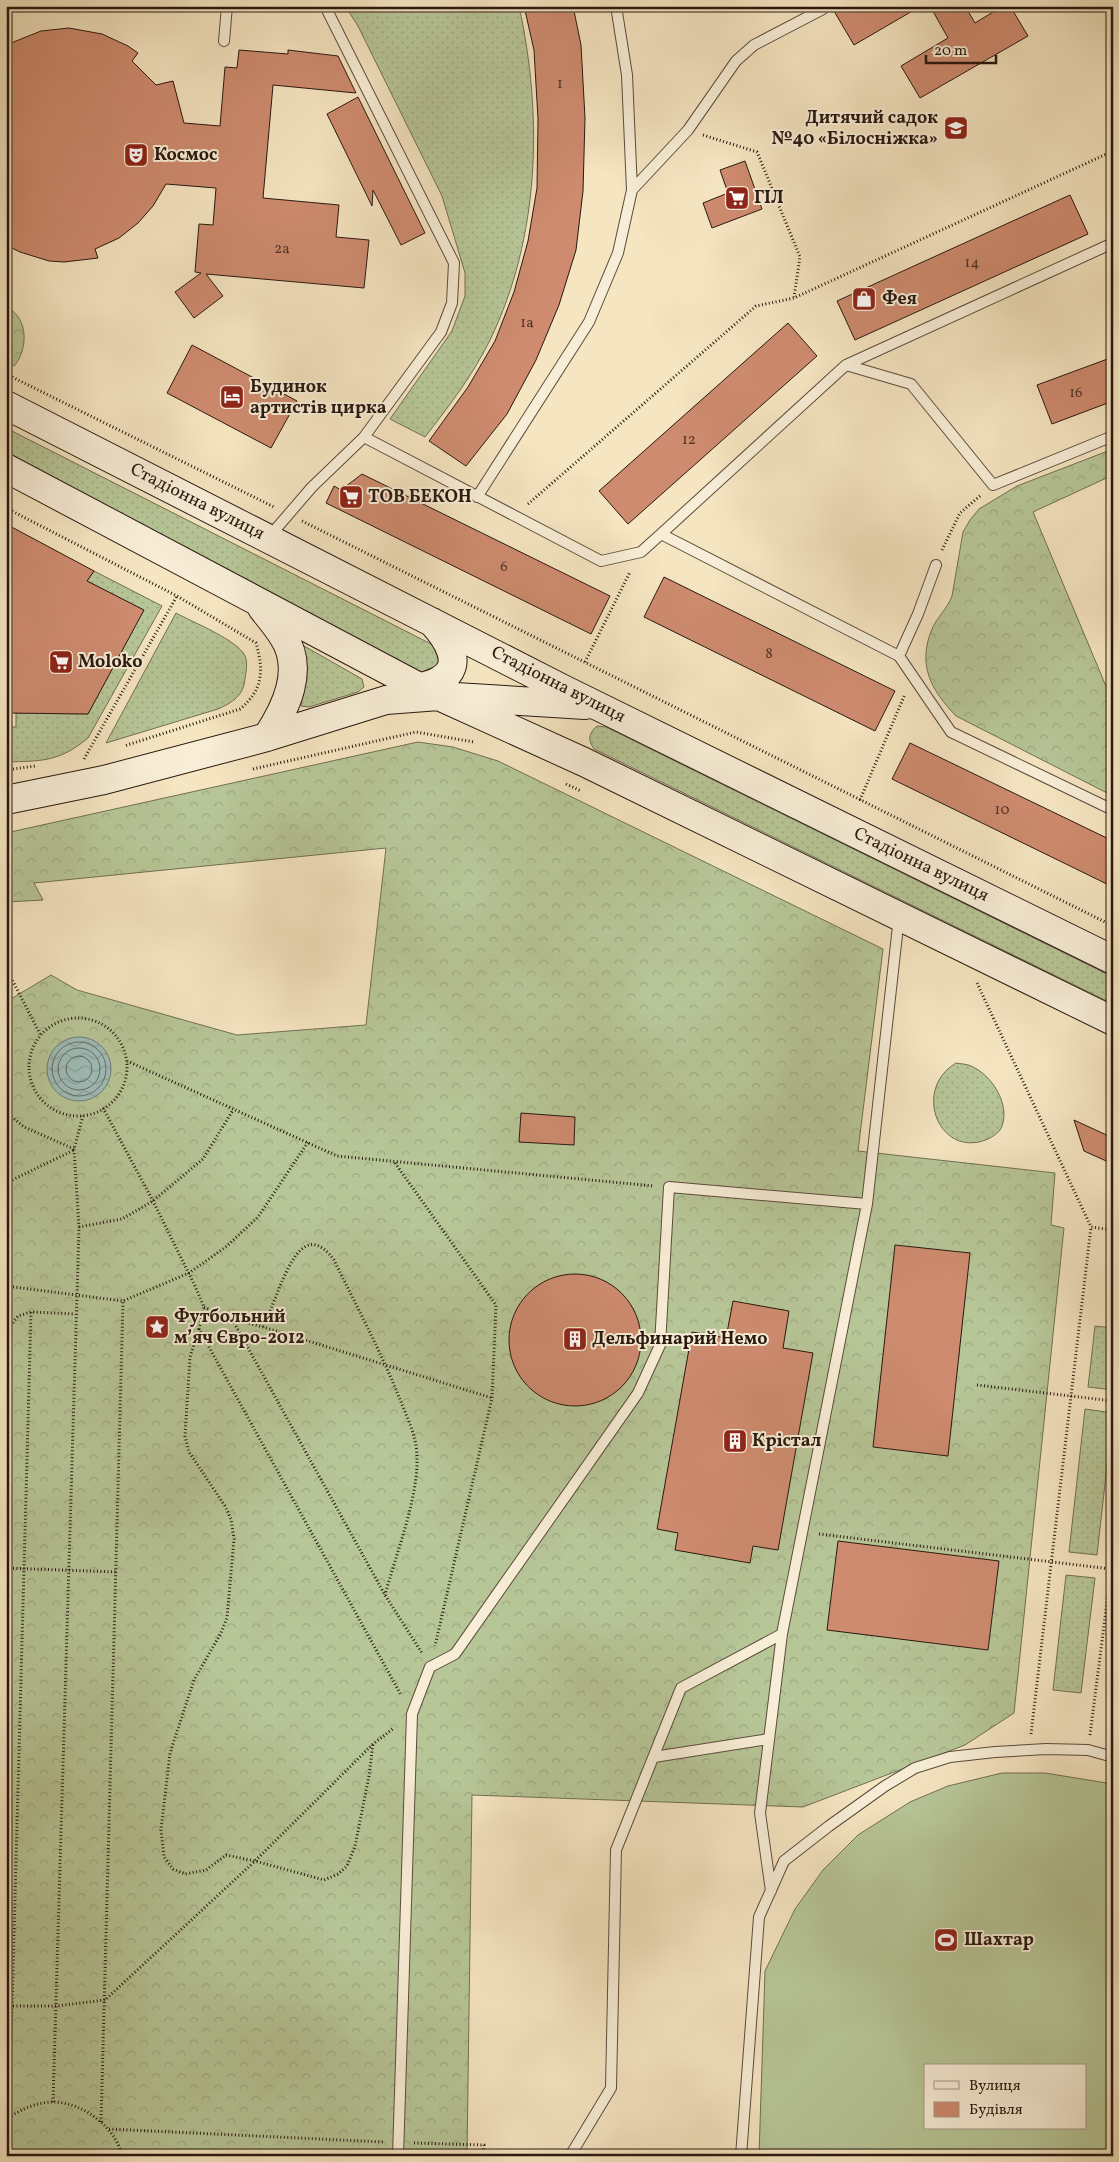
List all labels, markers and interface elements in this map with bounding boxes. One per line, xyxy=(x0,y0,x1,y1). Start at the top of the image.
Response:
scale bar xyxy=(926,32,996,64)
text: 20 m xyxy=(934,41,967,62)
house number: 1 xyxy=(557,74,563,95)
place label: Дитячий садок №40 «Білосніжка» xyxy=(772,106,938,152)
school or university icon: Дитячий садок №40 «Білосніжка» xyxy=(943,115,969,141)
theatre icon: Космос xyxy=(123,142,149,168)
place label: Космос xyxy=(154,143,217,168)
supermarket icon: ГІЛ xyxy=(724,185,750,211)
place label: ГІЛ xyxy=(754,186,784,211)
house number: 2а xyxy=(274,239,290,260)
house number: 14 xyxy=(965,253,979,274)
shop icon: Фея xyxy=(851,286,877,312)
place label: Фея xyxy=(882,287,917,312)
house number: 1а xyxy=(520,313,534,334)
place label: Будинок артистів цирка xyxy=(250,375,387,421)
house number: 16 xyxy=(1069,383,1083,404)
hotel icon: Будинок артистів цирка xyxy=(219,384,245,410)
house number: 12 xyxy=(682,430,696,451)
street label: Стадіонна вулиця xyxy=(126,457,268,547)
supermarket icon: ТОВ БЕКОН xyxy=(338,484,364,510)
place label: ТОВ БЕКОН xyxy=(368,485,472,510)
house number: 6 xyxy=(500,557,508,578)
street label: Стадіонна вулиця xyxy=(487,640,629,730)
house number: 8 xyxy=(765,644,773,665)
supermarket icon: Moloko xyxy=(48,649,74,675)
place label: Moloko xyxy=(78,650,143,675)
house number: 10 xyxy=(995,800,1009,821)
street label: Стадіонна вулиця xyxy=(849,821,993,909)
place label: Футбольний мʼяч Євро-2012 xyxy=(174,1305,305,1351)
place icon: Футбольний мʼяч Євро-2012 xyxy=(144,1314,170,1340)
building icon: Дельфинарий Немо xyxy=(562,1326,588,1352)
place label: Дельфинарий Немо xyxy=(592,1327,767,1352)
building icon: Крістал xyxy=(722,1428,748,1454)
place label: Крістал xyxy=(752,1429,821,1454)
sports icon: Шахтар xyxy=(933,1927,959,1953)
place label: Шахтар xyxy=(964,1928,1034,1953)
legend xyxy=(924,2064,1086,2130)
text: Вулиця xyxy=(969,2076,1021,2097)
text: Будівля xyxy=(969,2100,1023,2121)

